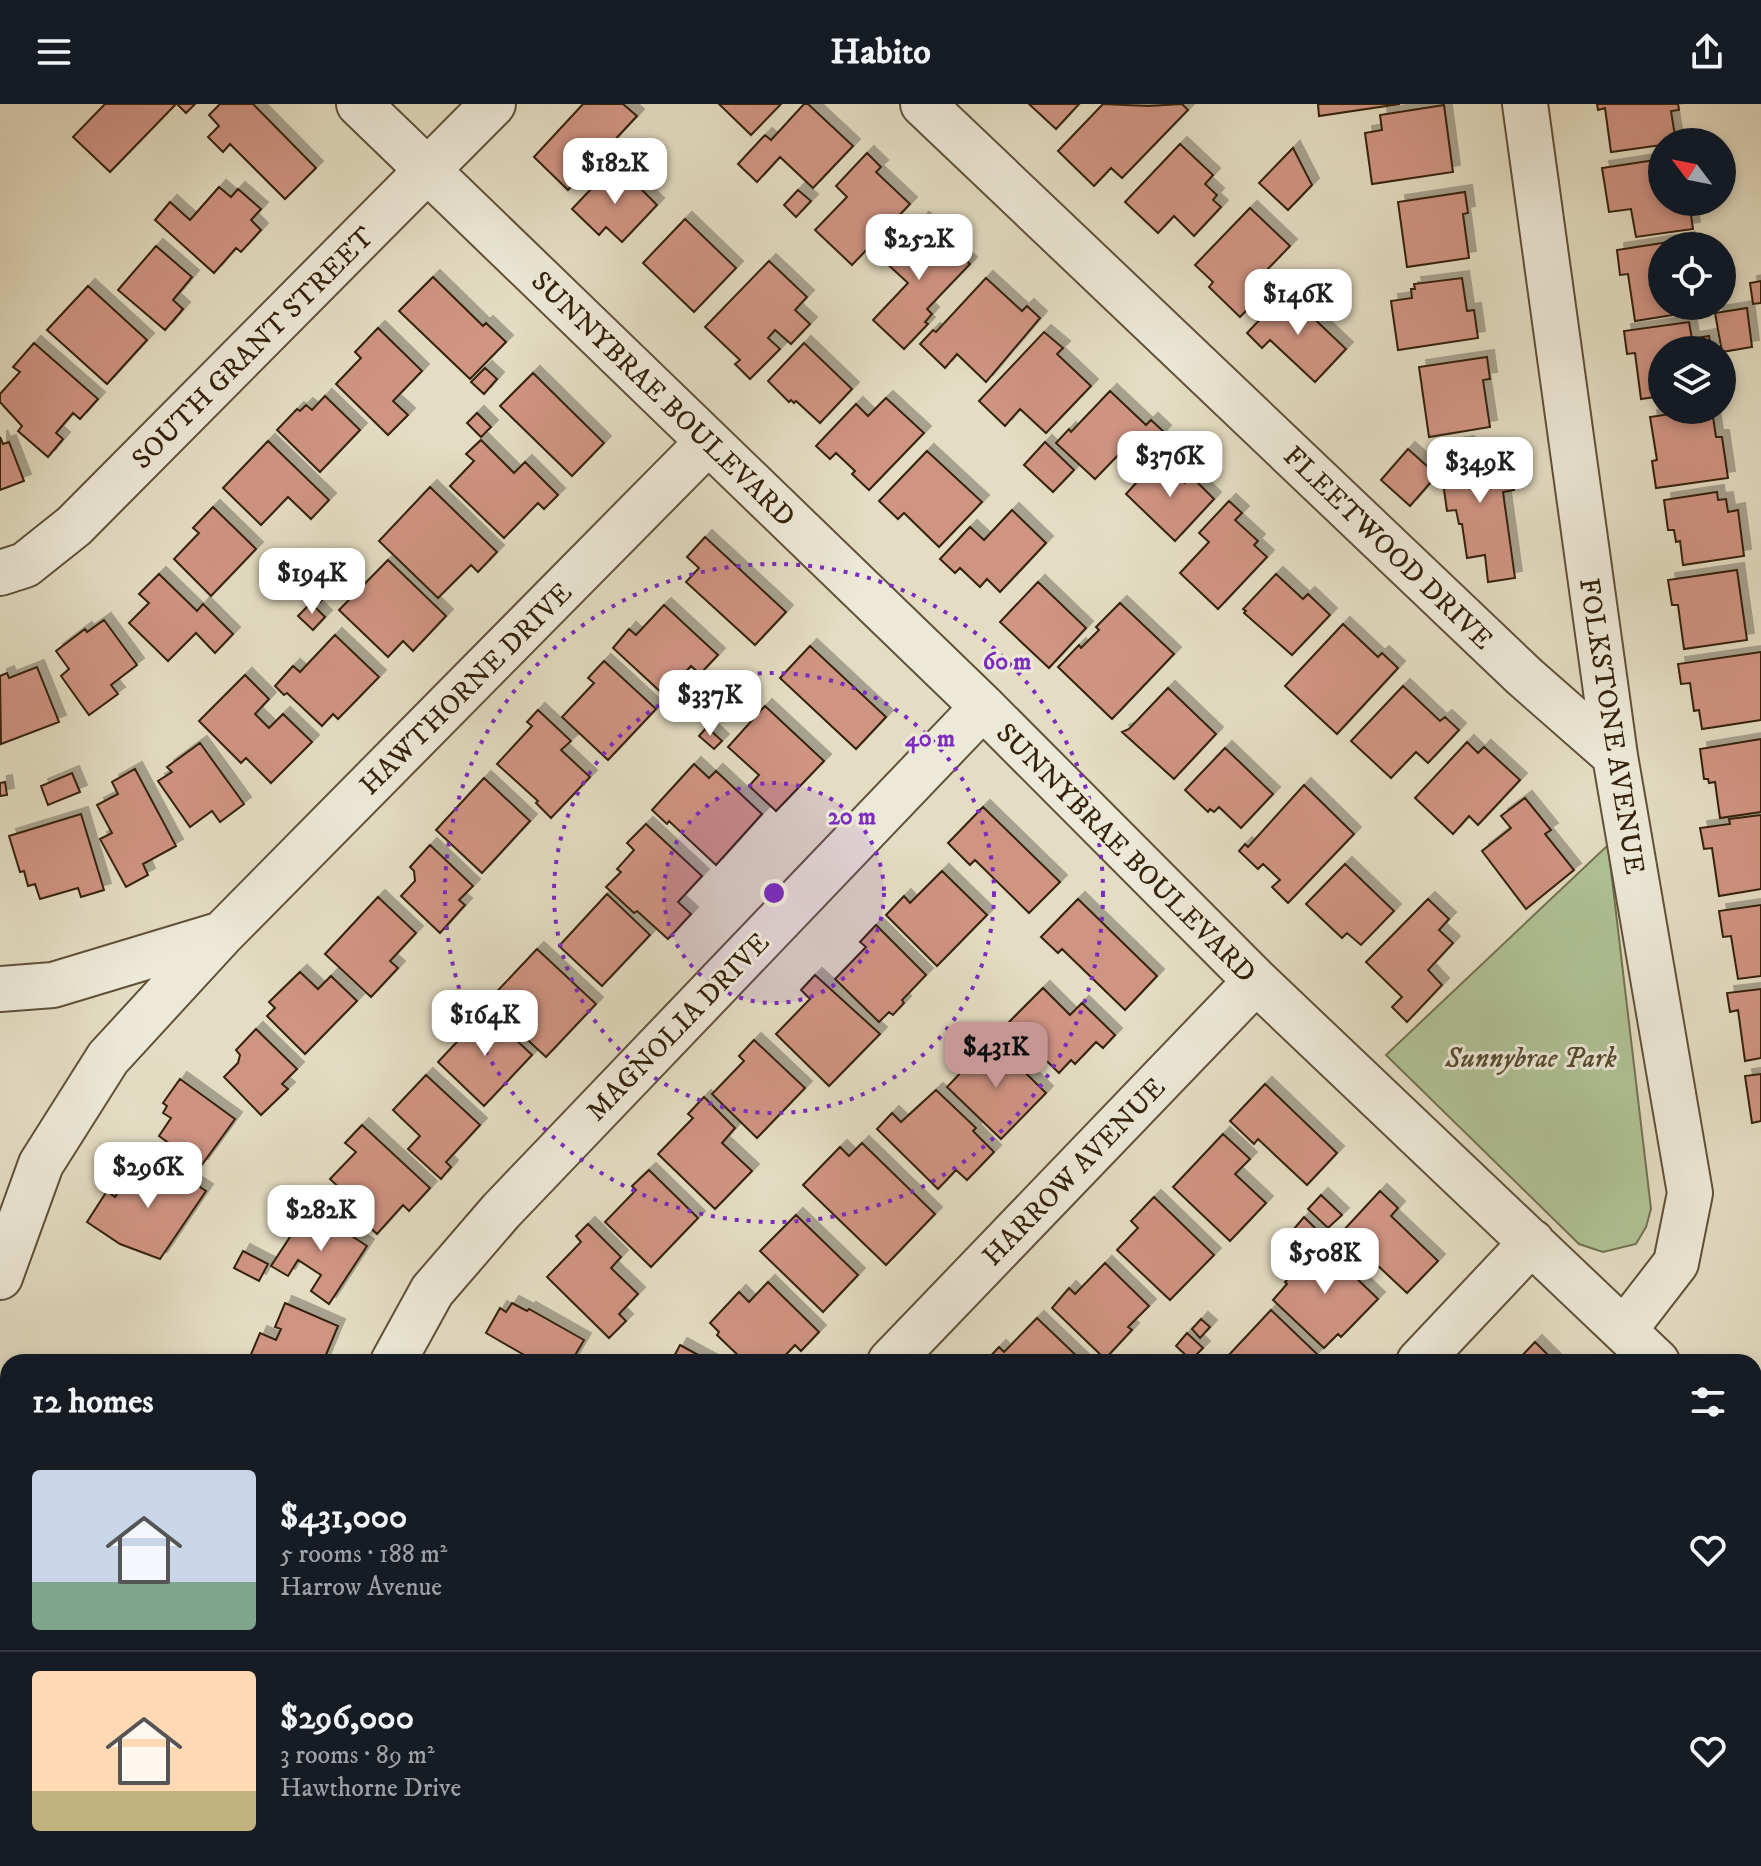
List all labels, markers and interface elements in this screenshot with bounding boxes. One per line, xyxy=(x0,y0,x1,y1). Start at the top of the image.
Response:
icon: menu xyxy=(32,30,76,74)
text: Habito xyxy=(830,30,931,75)
icon: share xyxy=(1685,30,1729,74)
north arrow xyxy=(1648,128,1736,216)
map controls xyxy=(1648,128,1736,424)
pin: $182K xyxy=(559,138,671,206)
text: $182K xyxy=(581,147,649,180)
pin: $252K xyxy=(863,214,975,282)
street label: SOUTH GRANT STREET xyxy=(125,220,382,477)
text: $252K xyxy=(884,223,954,256)
button: locate xyxy=(1648,232,1736,320)
street label: SUNNYBRAE BOULEVARD xyxy=(524,264,802,534)
pin: $146K xyxy=(1242,269,1354,337)
text: $146K xyxy=(1263,278,1333,311)
button: layers xyxy=(1648,336,1736,424)
pin: $376K xyxy=(1114,431,1226,499)
pin: $349K xyxy=(1424,437,1536,505)
street label: FLEETWOOD DRIVE xyxy=(1276,439,1500,657)
text: $376K xyxy=(1135,440,1205,473)
text: $349K xyxy=(1445,446,1515,479)
pin: $194K xyxy=(256,548,368,616)
text: $194K xyxy=(277,557,347,590)
street label: HAWTHORNE DRIVE xyxy=(352,575,580,803)
street label: FOLKSTONE AVENUE xyxy=(1571,576,1652,877)
text: 60 m xyxy=(983,647,1031,677)
pin: $337K xyxy=(654,670,766,738)
text: $337K xyxy=(677,679,743,712)
street label: SUNNYBRAE BOULEVARD xyxy=(989,716,1263,990)
text: 40 m xyxy=(905,724,955,754)
text: 20 m xyxy=(828,802,876,832)
centre of rings xyxy=(760,879,788,907)
street label: MAGNOLIA DRIVE xyxy=(579,925,777,1129)
pin: $164K xyxy=(429,990,541,1058)
text: $164K xyxy=(450,999,520,1032)
pin: $431K xyxy=(940,1022,1052,1090)
text: $431K xyxy=(963,1031,1029,1064)
park label: Sunnybrae Park xyxy=(1444,1041,1617,1076)
street label: HARROW AVENUE xyxy=(975,1070,1173,1274)
pin: $296K xyxy=(92,1142,204,1210)
text: $296K xyxy=(112,1151,184,1184)
pin: $282K xyxy=(265,1185,377,1253)
text: $282K xyxy=(285,1194,357,1227)
pin: $508K xyxy=(1269,1228,1381,1296)
text: $508K xyxy=(1289,1237,1361,1270)
icon: filters xyxy=(1686,1380,1730,1424)
text: 12 homes xyxy=(32,1381,154,1423)
text: $431,000 xyxy=(280,1496,407,1538)
icon: home xyxy=(96,1502,192,1598)
icon: heart xyxy=(1686,1528,1730,1572)
text: 5 rooms · 188 m² xyxy=(280,1538,447,1571)
text: Harrow Avenue xyxy=(280,1571,442,1604)
text: $296,000 xyxy=(280,1697,414,1739)
icon: home xyxy=(96,1703,192,1799)
icon: heart xyxy=(1686,1729,1730,1773)
text: 3 rooms · 89 m² xyxy=(280,1739,435,1772)
text: Hawthorne Drive xyxy=(280,1772,461,1805)

